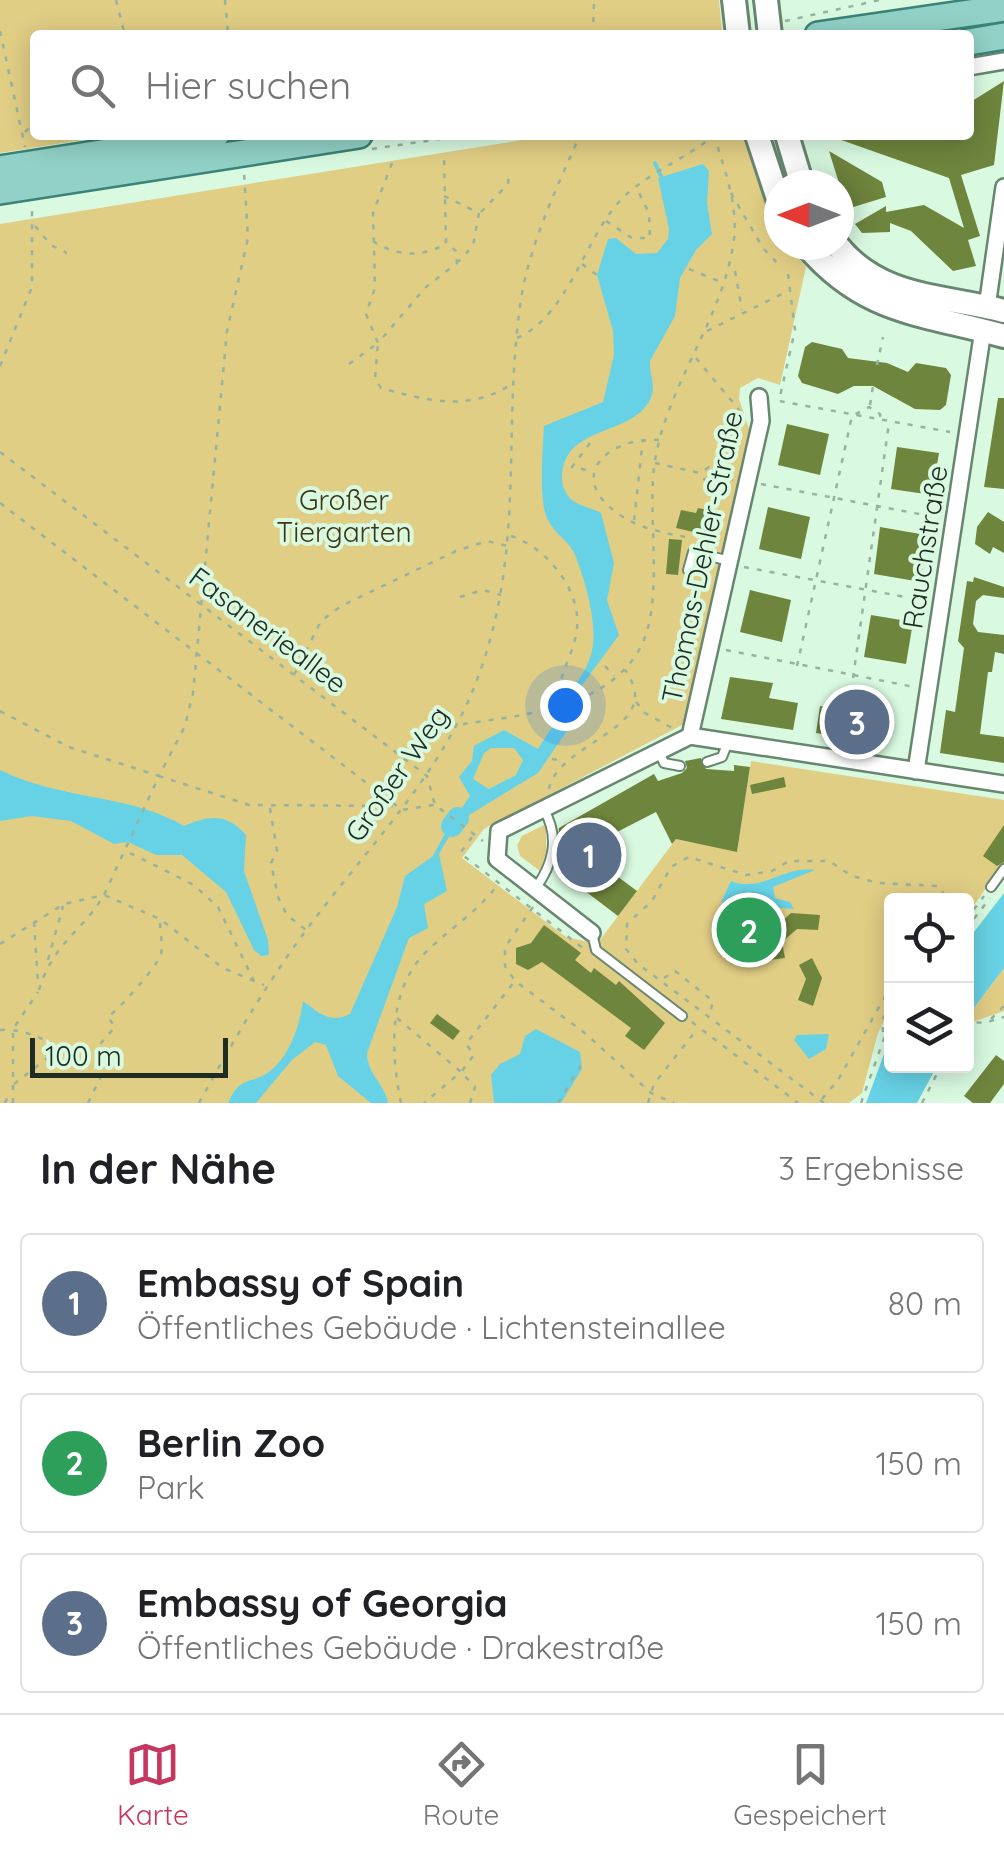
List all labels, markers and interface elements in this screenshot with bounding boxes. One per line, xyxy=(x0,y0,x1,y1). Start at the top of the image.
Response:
search box xyxy=(30,30,974,140)
icon: search xyxy=(65,58,120,113)
text: Hier suchen xyxy=(145,61,351,109)
north arrow xyxy=(764,170,854,260)
street label: Thomas-Dehler-Straße xyxy=(653,408,750,706)
street label: Rauchstraße xyxy=(894,463,955,631)
park label: Großer Tiergarten xyxy=(276,482,412,549)
street label: Fasanerieallee xyxy=(182,559,354,700)
your location xyxy=(540,680,591,731)
pin: 3 xyxy=(824,684,890,760)
street label: Großer Weg xyxy=(337,699,456,848)
pin: 1 xyxy=(556,818,622,892)
pin: 2 xyxy=(716,892,782,968)
map controls xyxy=(884,893,974,1073)
button: locate xyxy=(884,893,974,983)
button: layers xyxy=(884,983,974,1073)
scale bar xyxy=(30,1033,228,1078)
text: 100 m xyxy=(45,1038,122,1073)
text: In der Nähe xyxy=(40,1142,276,1195)
text: 3 Ergebnisse xyxy=(778,1148,964,1188)
text: Embassy of Spain xyxy=(137,1259,464,1307)
text: 1 xyxy=(68,1283,81,1323)
text: 80 m xyxy=(888,1283,962,1323)
text: Öffentliches Gebäude · Lichtensteinallee xyxy=(137,1307,726,1347)
text: Berlin Zoo xyxy=(137,1419,325,1467)
text: 2 xyxy=(65,1443,84,1483)
text: 150 m xyxy=(876,1443,962,1483)
text: Park xyxy=(137,1467,205,1507)
text: Embassy of Georgia xyxy=(137,1579,508,1627)
text: 3 xyxy=(66,1603,83,1643)
text: 150 m xyxy=(876,1603,962,1643)
text: Öffentliches Gebäude · Drakestraße xyxy=(137,1627,664,1667)
tab: Karte xyxy=(117,1737,189,1832)
tab: Route xyxy=(423,1737,499,1832)
tab: Gespeichert xyxy=(733,1737,887,1832)

